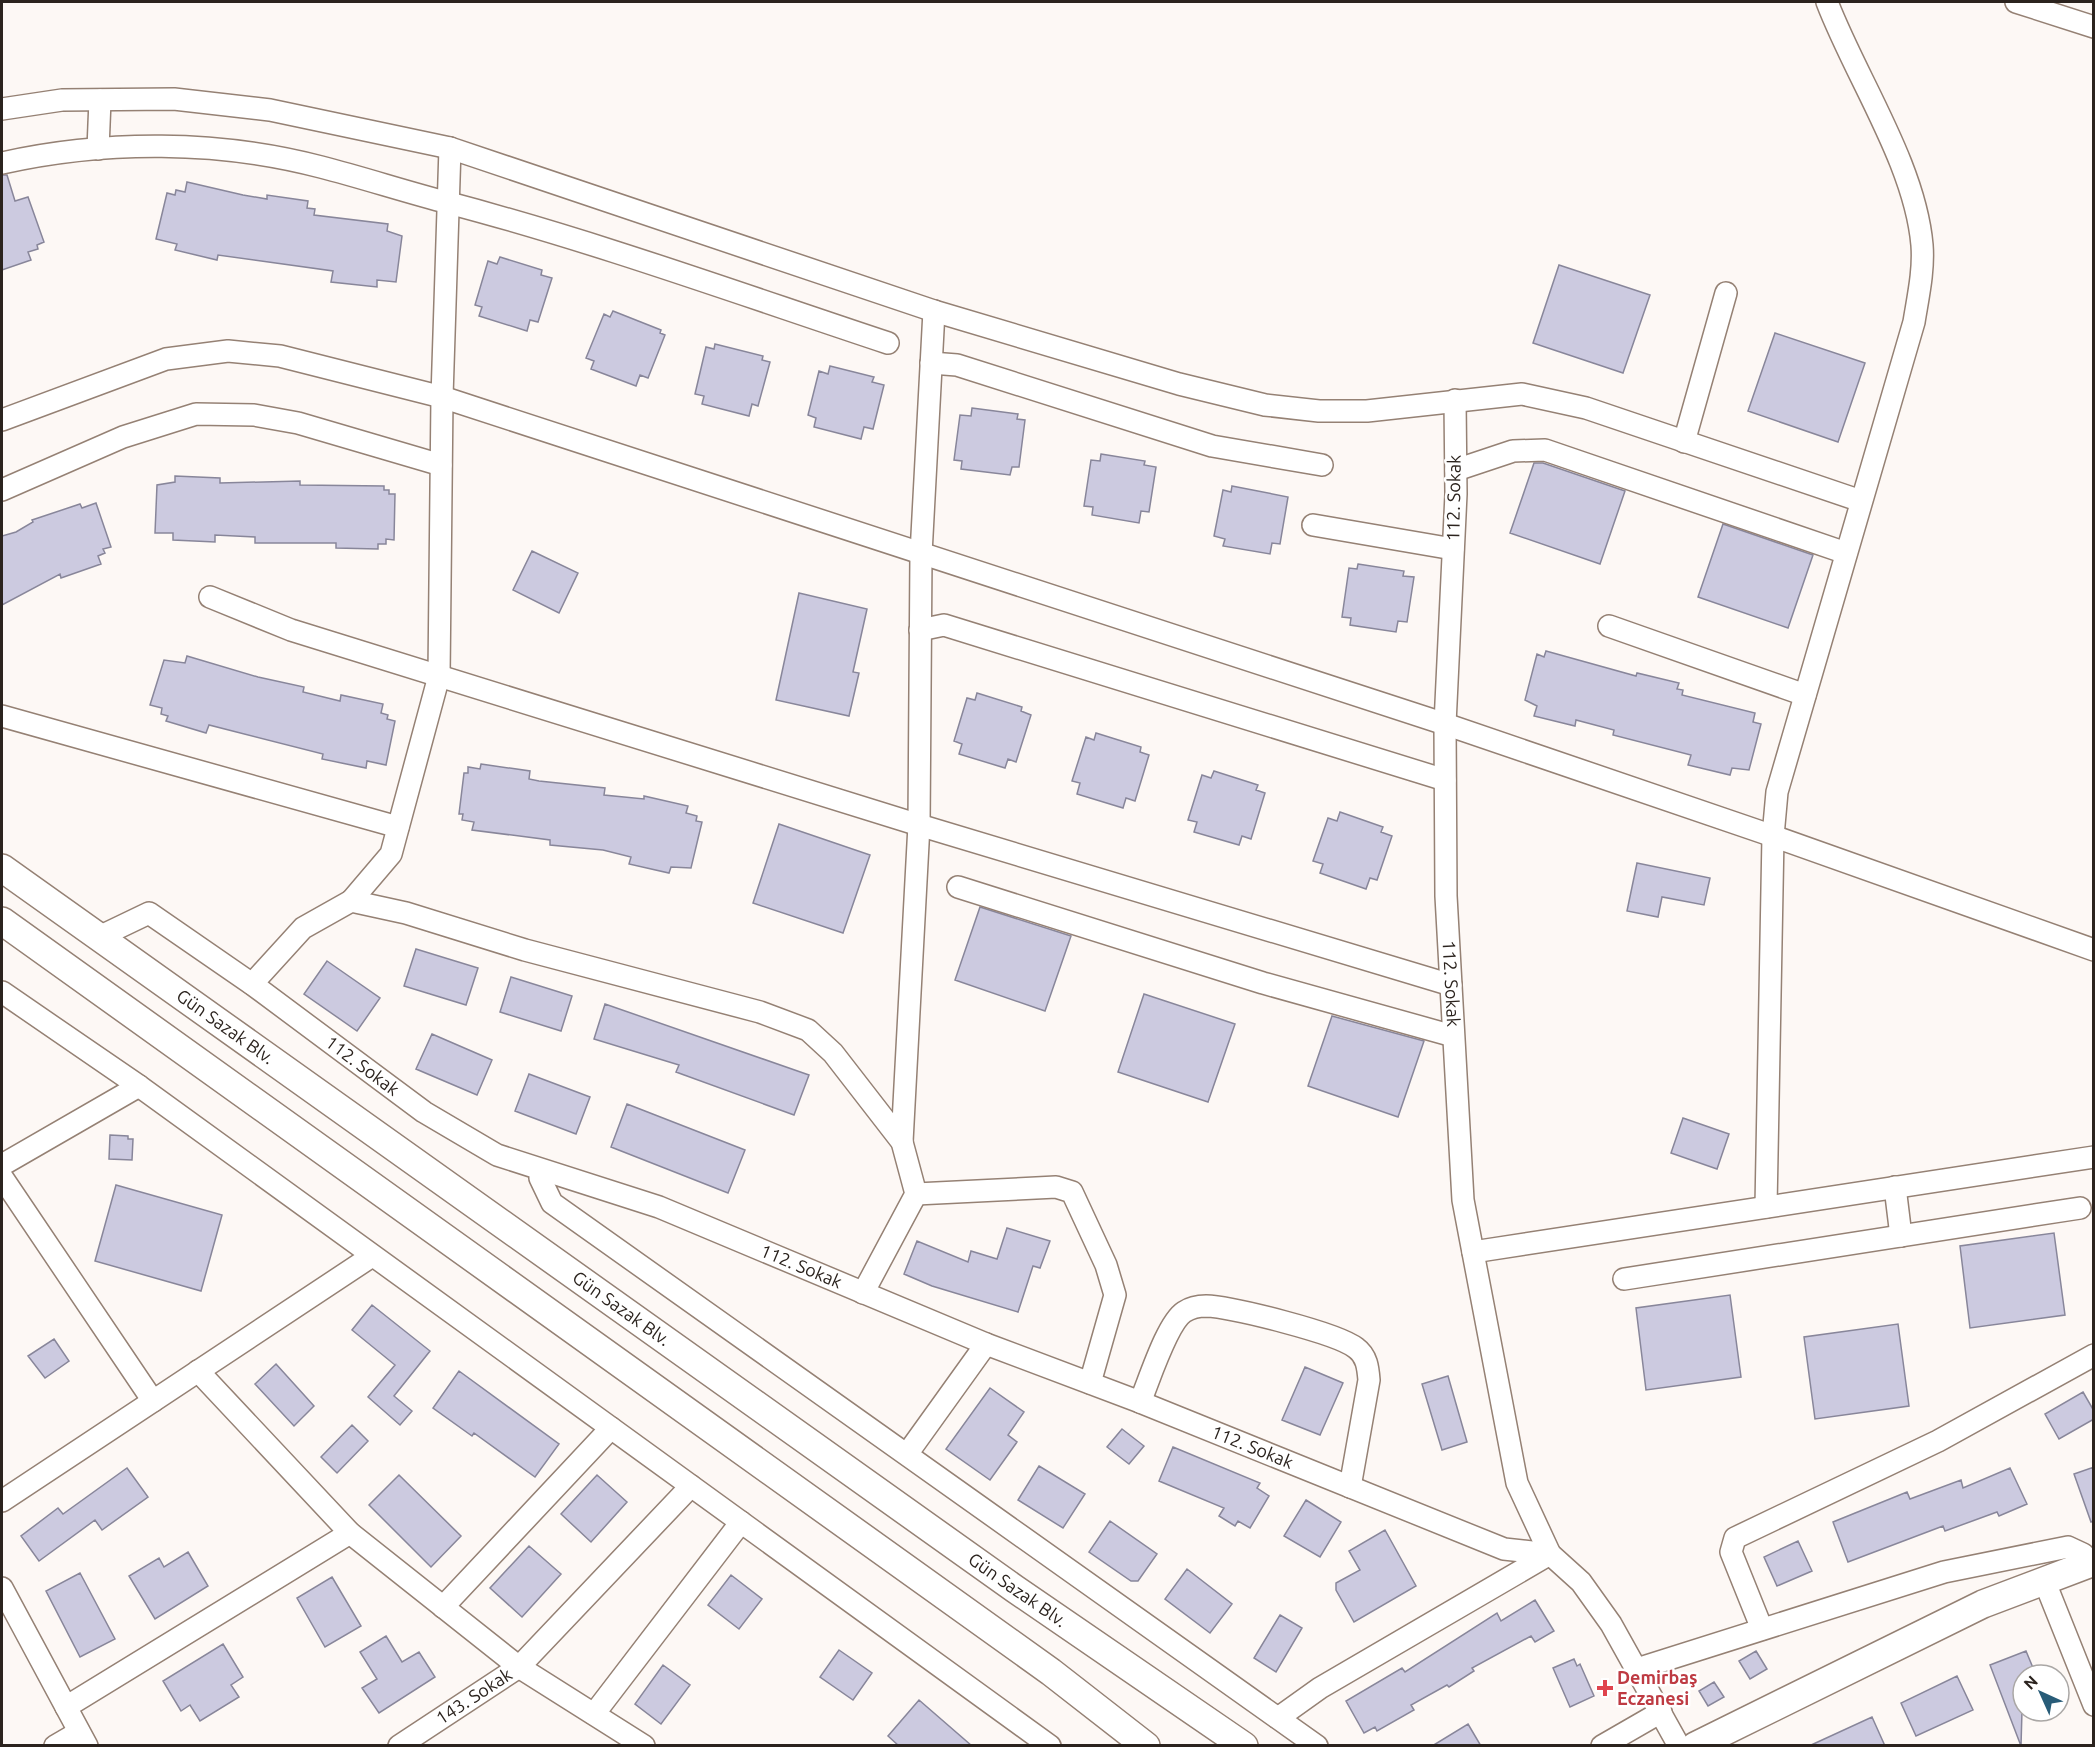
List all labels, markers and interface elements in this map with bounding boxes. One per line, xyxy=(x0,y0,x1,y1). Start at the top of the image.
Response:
street label: 112. Sokak xyxy=(1442,455,1464,541)
street label: 112. Sokak xyxy=(1439,940,1464,1027)
street label: Gün Sazak Blv. xyxy=(173,985,278,1068)
street label: 112. Sokak xyxy=(322,1031,403,1099)
street label: 112. Sokak xyxy=(758,1240,845,1292)
street label: Gün Sazak Blv. xyxy=(569,1266,674,1349)
street label: 112. Sokak xyxy=(1209,1421,1296,1472)
street label: Gün Sazak Blv. xyxy=(965,1548,1071,1630)
north arrow xyxy=(2011,1663,2071,1723)
street label: 143. Sokak xyxy=(432,1664,515,1728)
place label: Demirbaş Eczanesi xyxy=(1617,1667,1697,1708)
text: N xyxy=(2020,1672,2041,1693)
marker: Demirbaş Eczanesi xyxy=(1598,1681,1612,1695)

